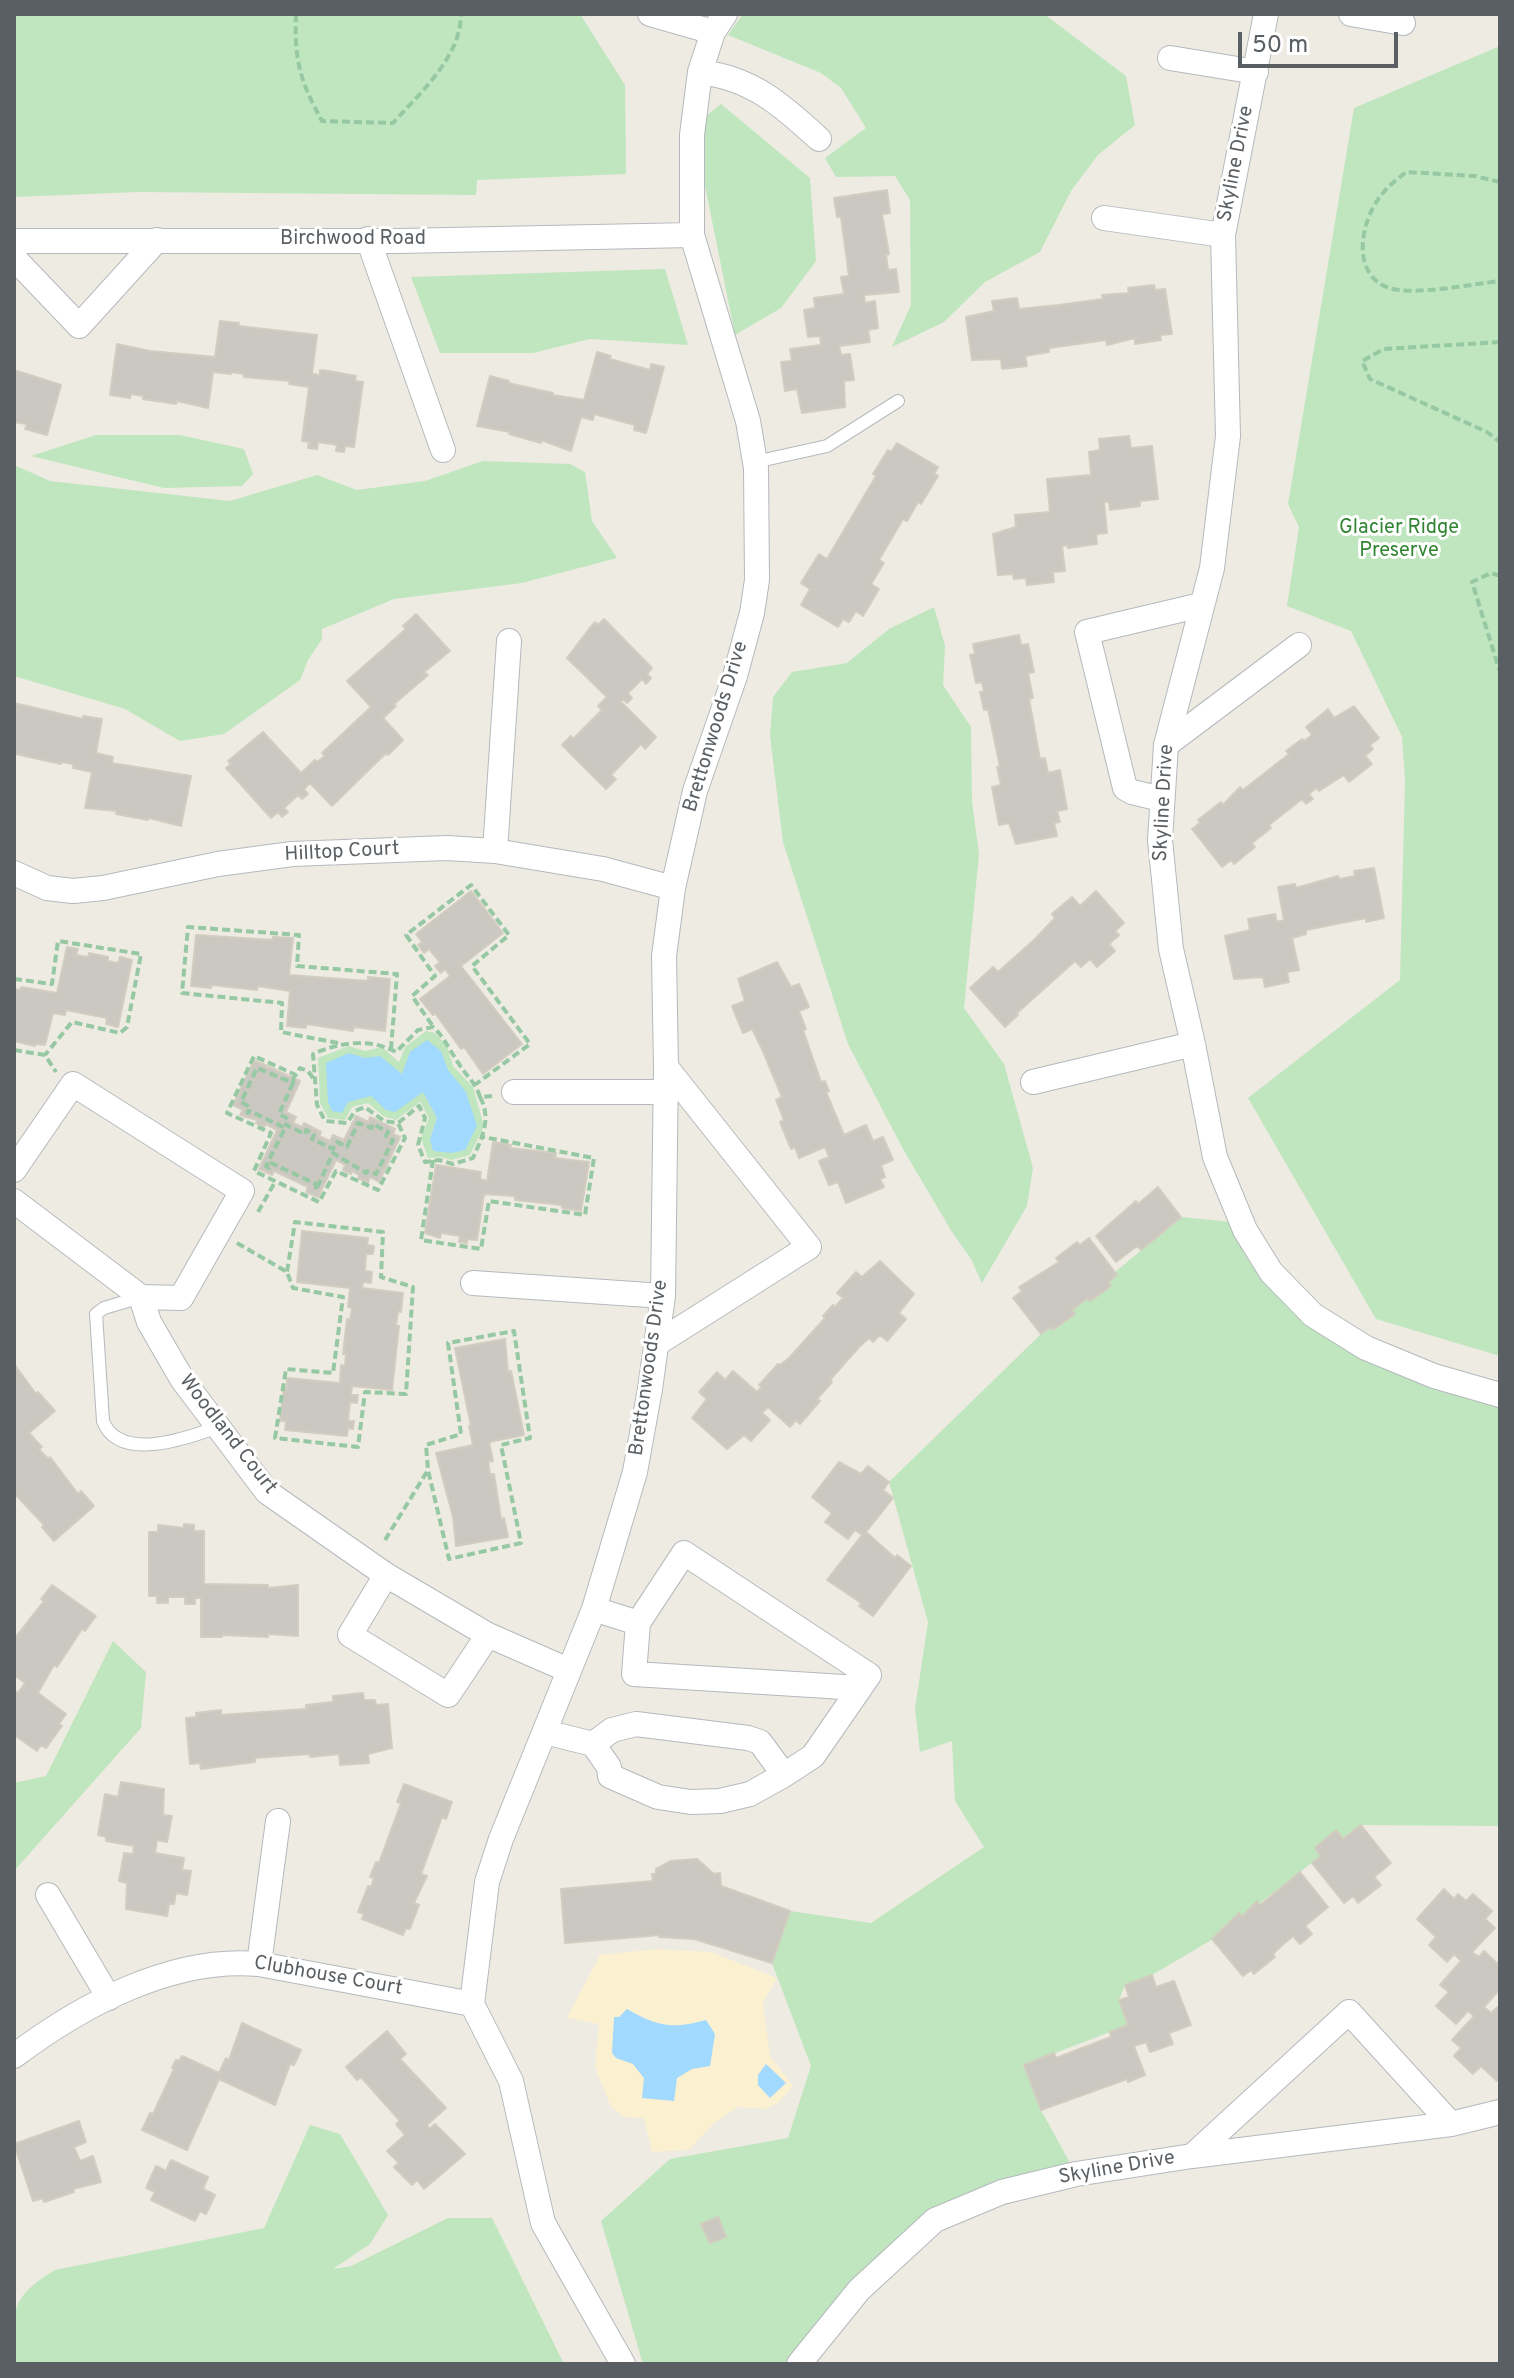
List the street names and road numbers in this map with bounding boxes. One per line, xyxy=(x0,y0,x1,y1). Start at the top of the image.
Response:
street label: Skyline Drive xyxy=(1214,104,1260,224)
street label: Birchwood Road xyxy=(280,228,426,252)
street label: Brettonwoods Drive xyxy=(680,639,754,815)
street label: Skyline Drive xyxy=(1150,744,1180,862)
street label: Hilltop Court xyxy=(284,838,400,868)
street label: Brettonwoods Drive xyxy=(626,1278,674,1458)
street label: Woodland Court xyxy=(173,1370,281,1500)
street label: Clubhouse Court xyxy=(252,1952,404,2002)
street label: Skyline Drive xyxy=(1057,2147,1177,2191)

